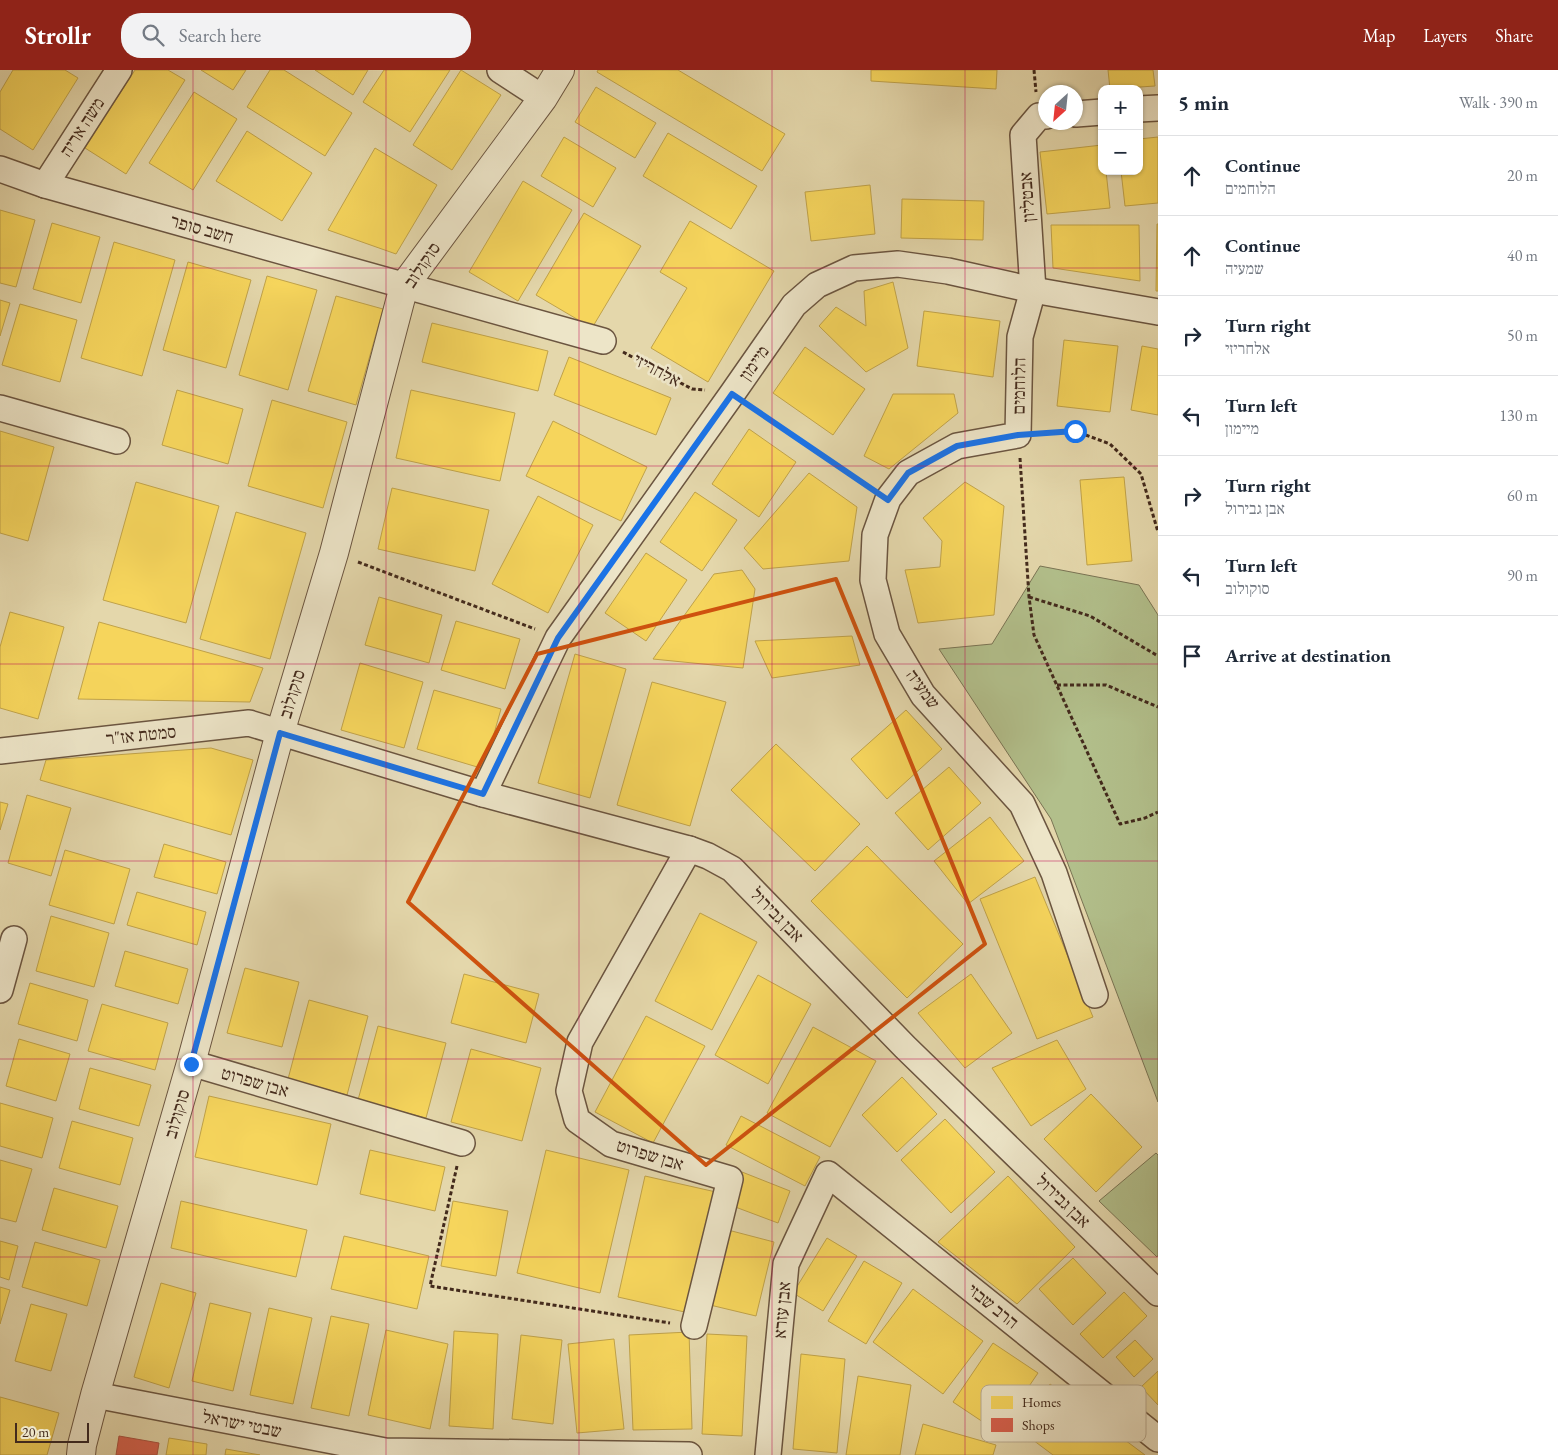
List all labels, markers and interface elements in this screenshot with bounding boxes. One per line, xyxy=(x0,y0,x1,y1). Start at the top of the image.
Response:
search box xyxy=(121,13,471,58)
text: Strollr xyxy=(25,20,91,51)
icon: search xyxy=(139,21,167,49)
text: Search here xyxy=(179,23,261,48)
text: Map xyxy=(1363,24,1395,47)
text: Layers xyxy=(1423,24,1467,47)
text: Share xyxy=(1495,24,1533,47)
north arrow xyxy=(1038,85,1083,130)
map controls xyxy=(1098,85,1143,175)
button: + xyxy=(1098,85,1143,130)
text: 5 min xyxy=(1178,89,1229,116)
text: Walk · 390 m xyxy=(1459,92,1538,113)
street label: משה אריה xyxy=(54,93,109,161)
button: − xyxy=(1098,130,1143,175)
text: Continue xyxy=(1225,153,1300,178)
icon: ahead xyxy=(1178,162,1206,190)
text: 20 m xyxy=(1507,165,1538,186)
street label: אבטליון xyxy=(1013,171,1040,223)
text: הלוחמים xyxy=(1225,178,1276,199)
street label: חשב סופר xyxy=(168,209,236,249)
text: Continue xyxy=(1225,233,1300,258)
street label: סוקולוב xyxy=(398,237,445,292)
icon: ahead xyxy=(1178,242,1206,270)
text: 40 m xyxy=(1507,245,1538,266)
text: שמעיה xyxy=(1225,258,1264,279)
text: Turn right xyxy=(1225,313,1311,338)
icon: right xyxy=(1178,322,1206,350)
text: 50 m xyxy=(1507,325,1538,346)
text: אלחריזי xyxy=(1225,338,1270,359)
street label: מיימון xyxy=(733,340,774,385)
street label: אלחריזי xyxy=(629,347,685,392)
street label: הלוחמים xyxy=(1007,357,1030,415)
text: Turn left xyxy=(1225,393,1297,418)
icon: left xyxy=(1178,402,1206,430)
text: 130 m xyxy=(1499,405,1538,426)
text: מיימון xyxy=(1225,418,1259,439)
route start xyxy=(1064,420,1087,443)
text: Turn right xyxy=(1225,473,1311,498)
icon: right xyxy=(1178,482,1206,510)
text: 60 m xyxy=(1507,485,1538,506)
text: אבן גבירול xyxy=(1225,498,1285,519)
text: Turn left xyxy=(1225,553,1297,578)
icon: left xyxy=(1178,562,1206,590)
text: 90 m xyxy=(1507,565,1538,586)
text: סוקולוב xyxy=(1225,578,1270,599)
icon: arrive xyxy=(1178,642,1206,670)
text: Arrive at destination xyxy=(1225,643,1391,668)
street label: שמעיה xyxy=(901,664,946,713)
street label: סוקולוב xyxy=(273,666,310,721)
street label: סמטת אז"ר xyxy=(105,719,177,750)
street label: אבן גבירול xyxy=(746,882,809,947)
route end xyxy=(180,1053,203,1076)
street label: אבן שפרוט xyxy=(219,1061,292,1102)
street label: סוקולוב xyxy=(159,1087,195,1141)
street label: אבן שפרוט xyxy=(614,1133,687,1176)
street label: אבן גבירול xyxy=(1031,1169,1096,1232)
street label: הרב שבזי xyxy=(963,1278,1024,1333)
street label: אבן עזרא xyxy=(768,1280,795,1339)
legend xyxy=(981,1385,1146,1442)
text: Homes xyxy=(1022,1393,1062,1411)
street label: שבטי ישראל xyxy=(200,1405,284,1442)
text: Shops xyxy=(1022,1416,1055,1434)
scale bar xyxy=(15,1420,89,1443)
text: 20 m xyxy=(22,1423,49,1441)

